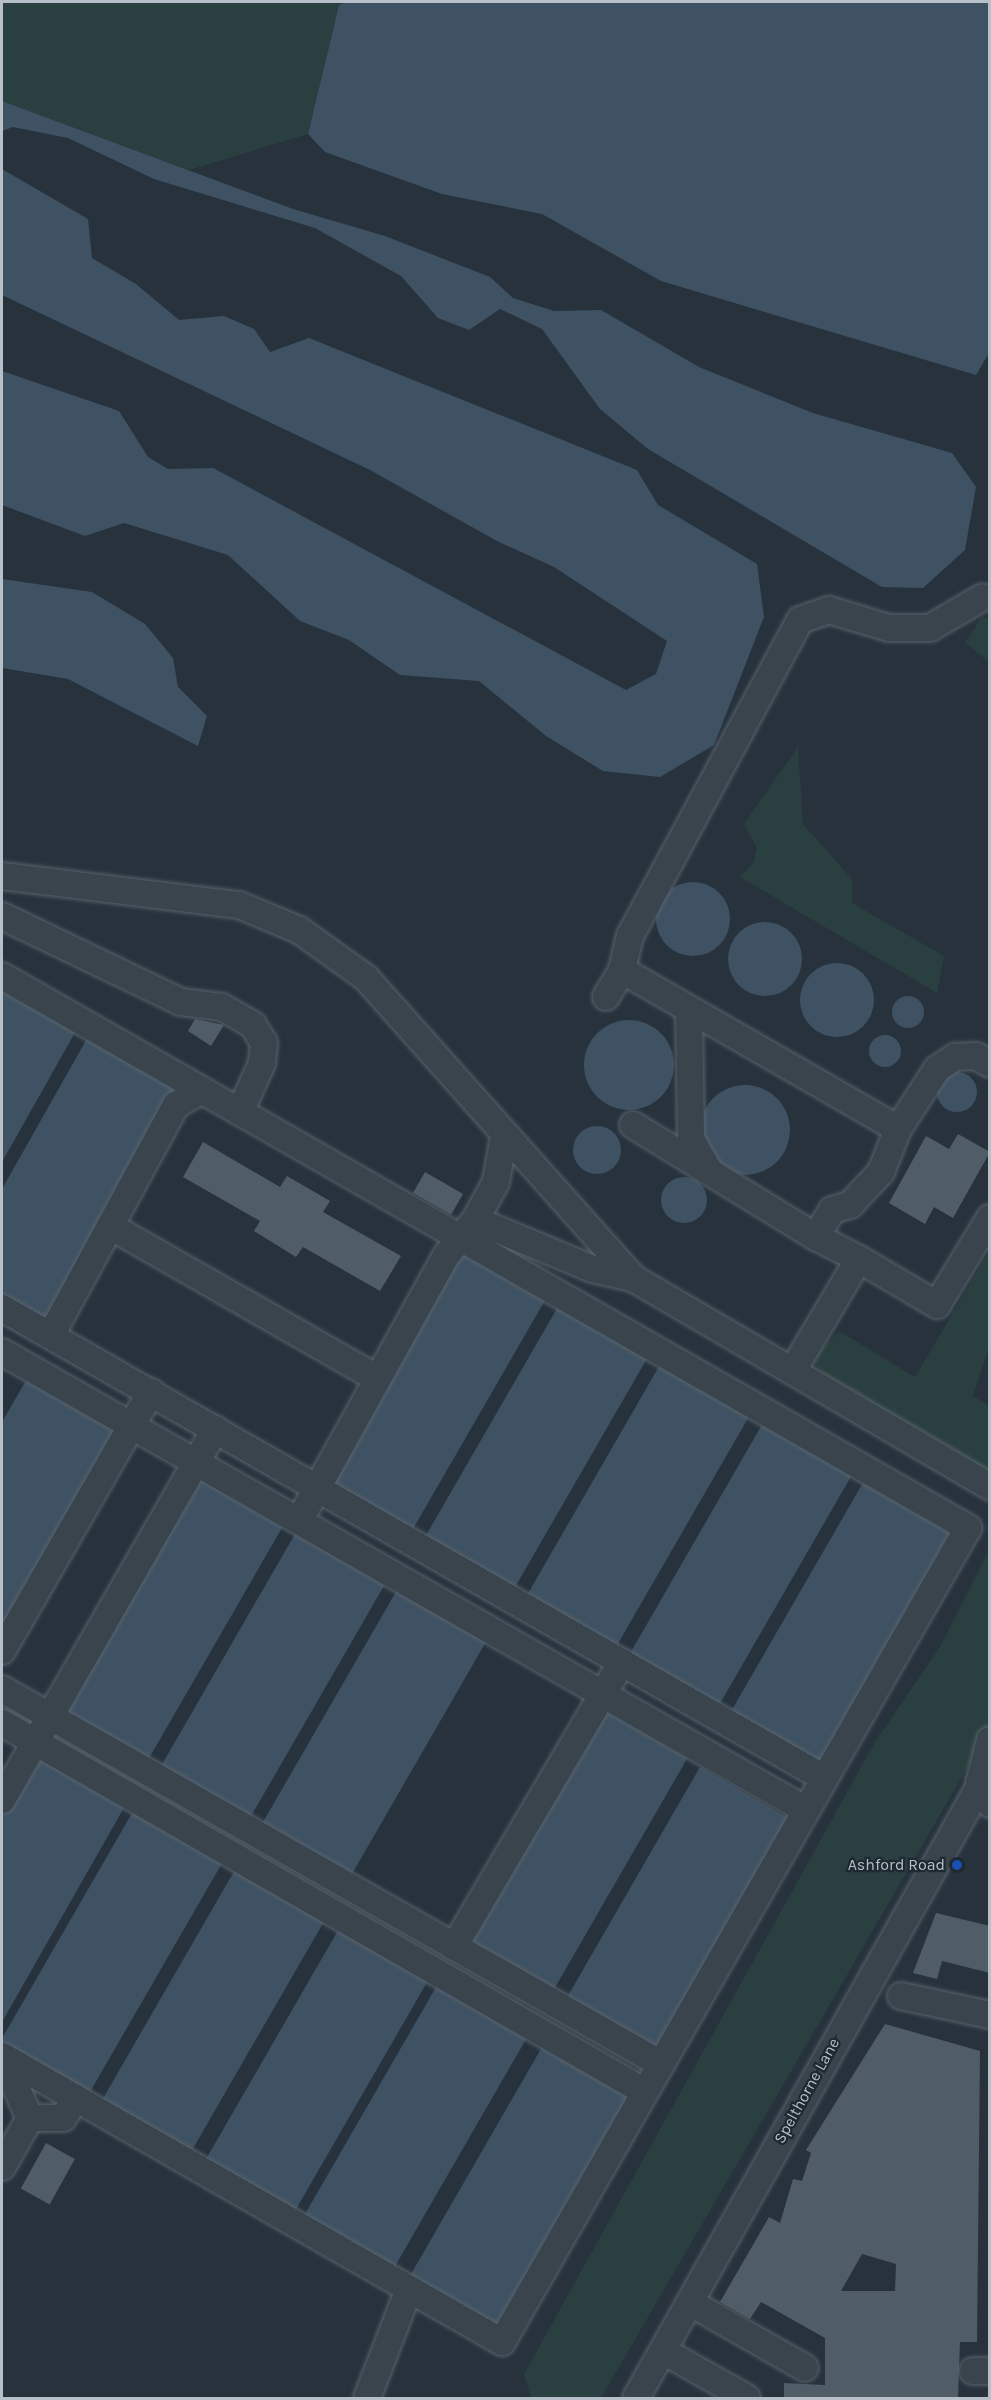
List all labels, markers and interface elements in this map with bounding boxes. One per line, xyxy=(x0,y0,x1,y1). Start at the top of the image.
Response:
place label: Ashford Road xyxy=(848,1855,945,1875)
marker: Ashford Road xyxy=(950,1858,964,1872)
street label: Spelthorne Lane xyxy=(770,2035,844,2147)

